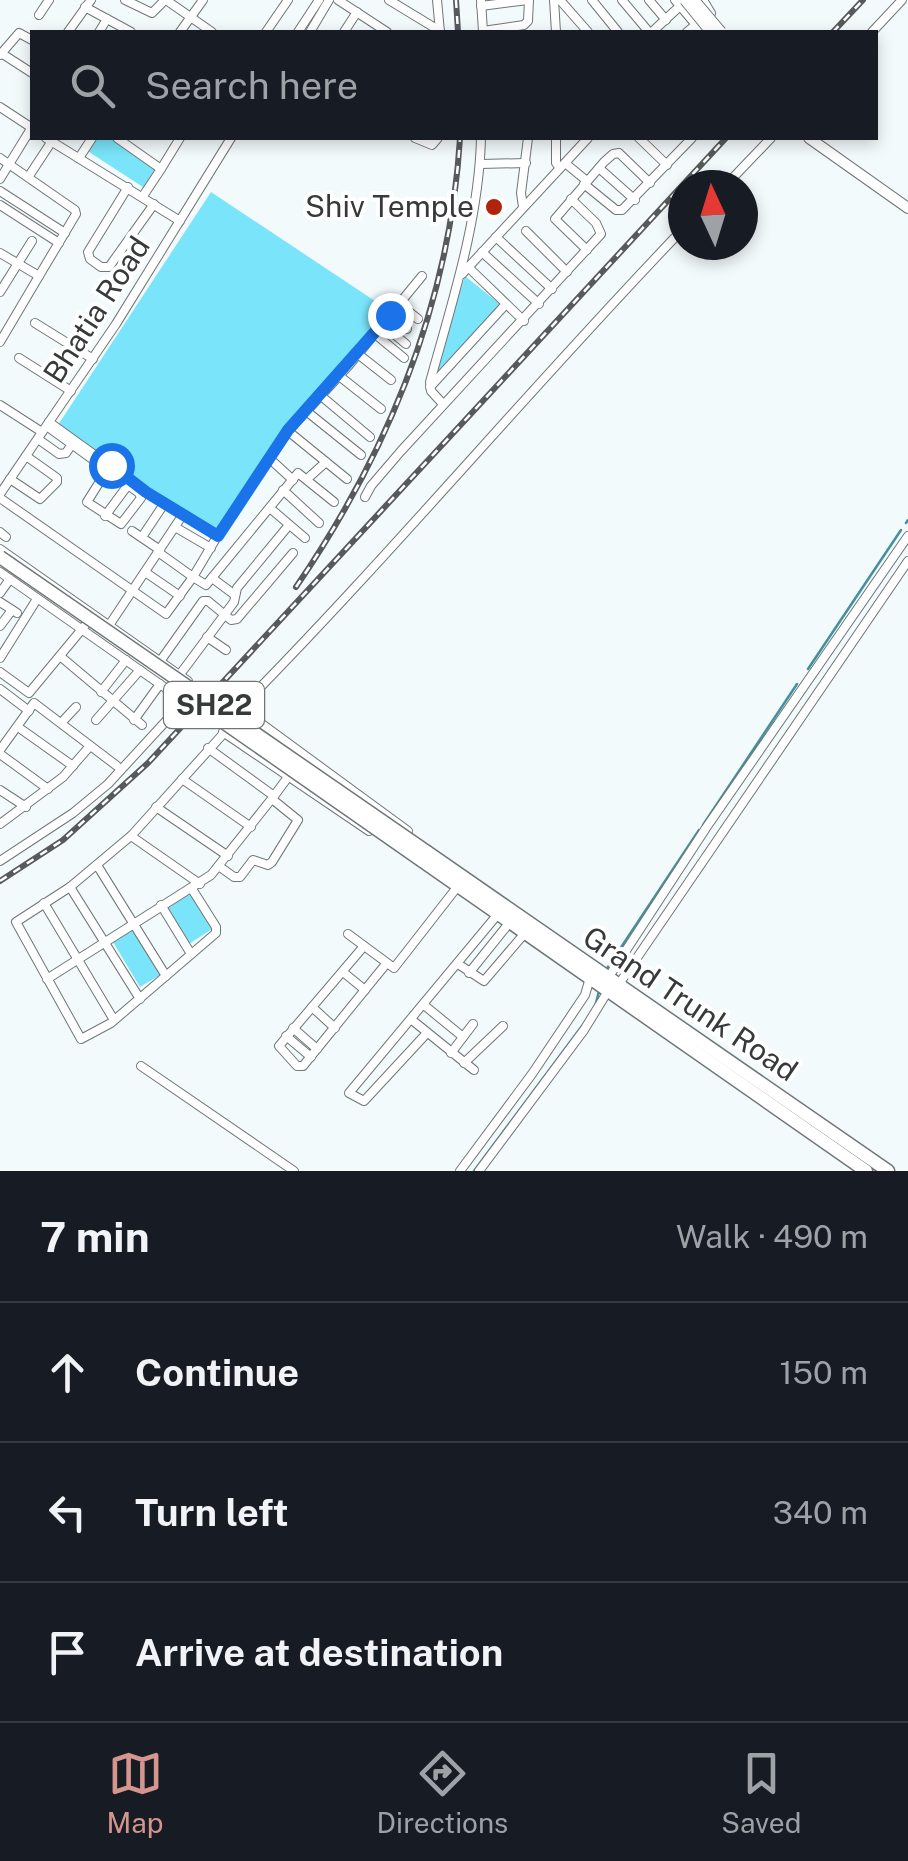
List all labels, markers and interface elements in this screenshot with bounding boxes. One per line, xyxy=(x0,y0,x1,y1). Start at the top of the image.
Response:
search box xyxy=(30,30,878,140)
icon: search xyxy=(65,58,120,113)
text: Search here xyxy=(145,63,358,108)
north arrow xyxy=(668,170,758,260)
place label: Shiv Temple xyxy=(305,188,474,224)
marker: Shiv Temple xyxy=(483,196,505,218)
street label: Bhatia Road xyxy=(35,229,157,389)
route end xyxy=(368,293,414,339)
route start xyxy=(89,443,135,489)
road number: SH22 xyxy=(164,682,264,728)
street label: Grand Trunk Road xyxy=(576,918,805,1088)
text: 7 min xyxy=(40,1212,150,1261)
text: Walk · 490 m xyxy=(676,1218,868,1255)
icon: ahead xyxy=(40,1345,95,1400)
text: Continue xyxy=(135,1350,299,1395)
text: 150 m xyxy=(779,1354,868,1391)
icon: left xyxy=(40,1485,95,1540)
text: Turn left xyxy=(135,1490,289,1535)
text: 340 m xyxy=(773,1494,868,1531)
icon: arrive xyxy=(40,1625,95,1680)
text: Arrive at destination xyxy=(135,1630,503,1675)
tab: Map xyxy=(107,1746,163,1839)
tab: Directions xyxy=(377,1746,508,1839)
tab: Saved xyxy=(721,1746,801,1839)

